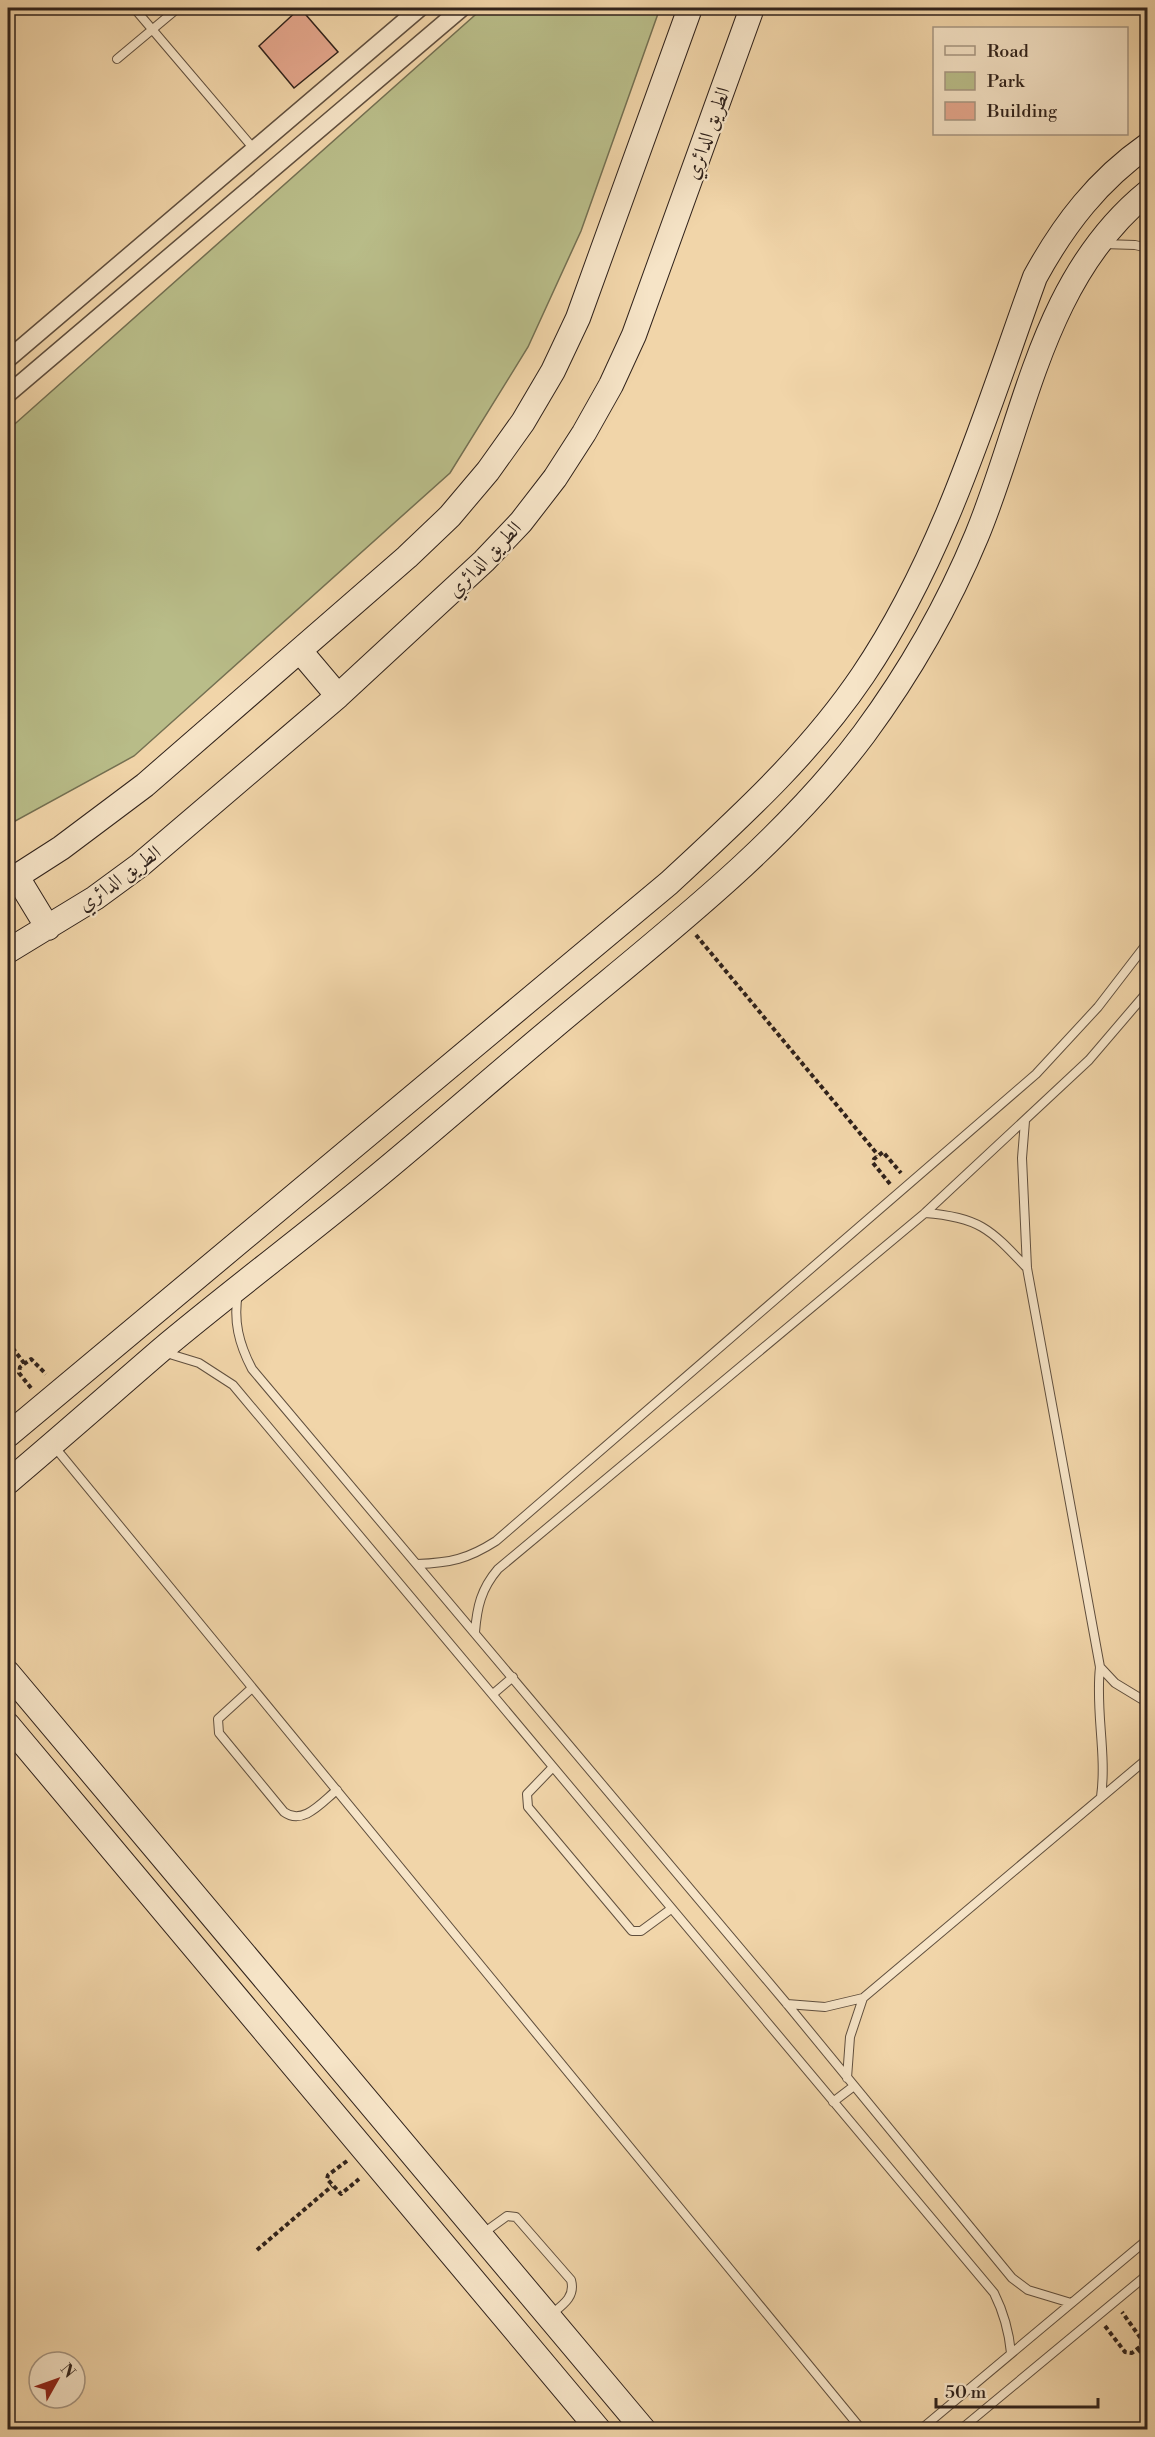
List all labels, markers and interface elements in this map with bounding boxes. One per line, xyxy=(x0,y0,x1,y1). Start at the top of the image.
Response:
legend xyxy=(933,27,1128,135)
text: Road xyxy=(987,40,1030,63)
text: Park xyxy=(987,70,1026,93)
street label: الطريق الدائري xyxy=(680,84,739,184)
text: Building xyxy=(986,100,1058,123)
street label: الطريق الدائري xyxy=(443,517,529,605)
street label: الطريق الدائري xyxy=(73,841,167,919)
north arrow xyxy=(27,2350,87,2410)
text: N xyxy=(56,2360,80,2383)
scale bar xyxy=(936,2371,1098,2409)
text: 50 m xyxy=(945,2381,987,2404)

